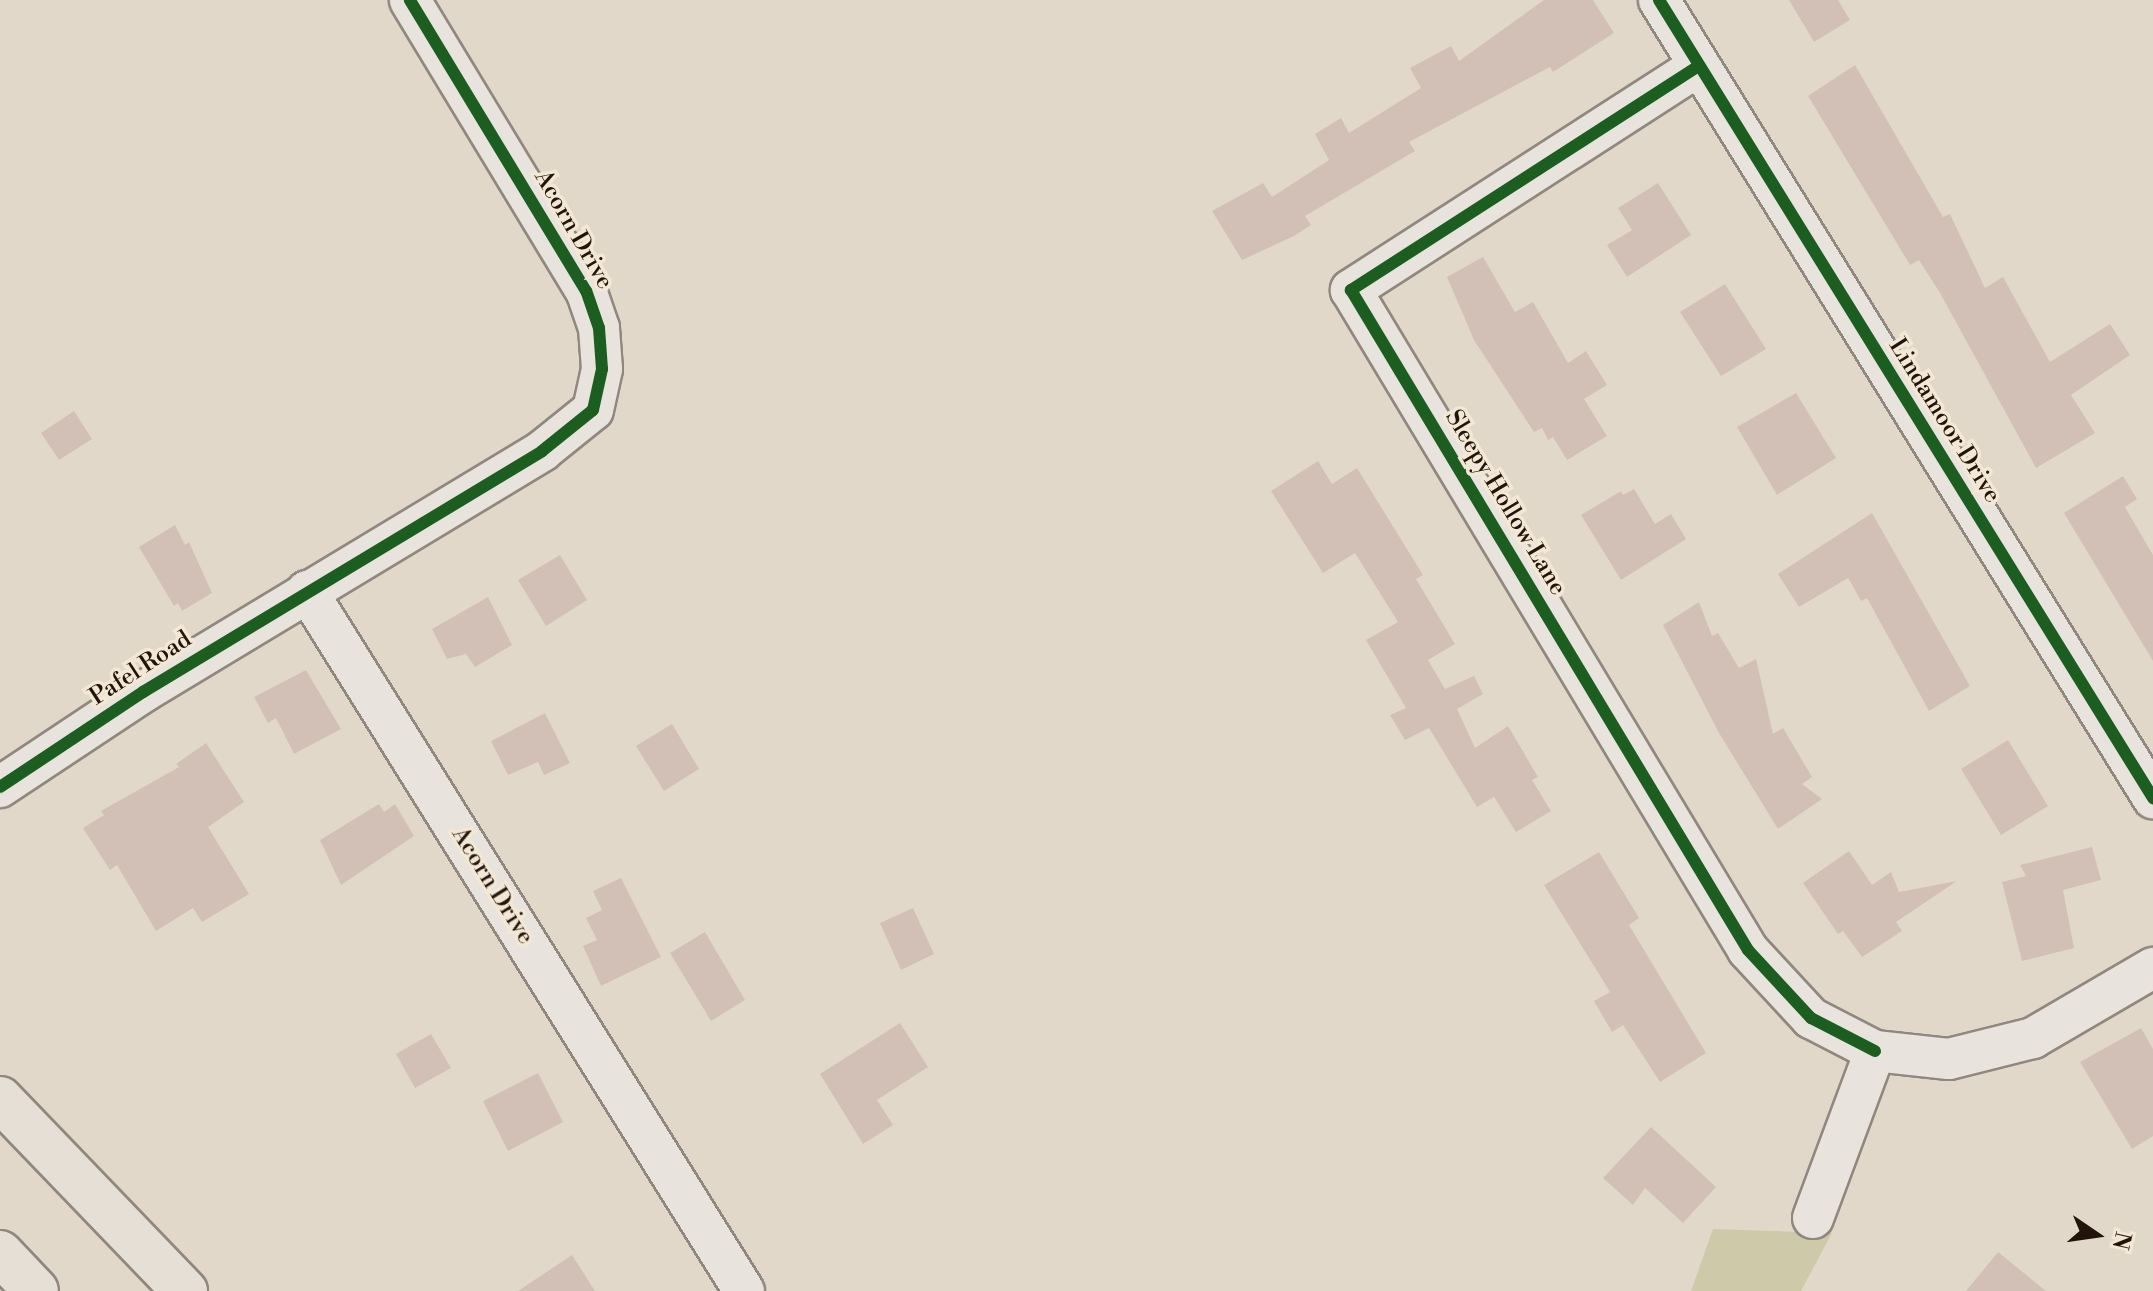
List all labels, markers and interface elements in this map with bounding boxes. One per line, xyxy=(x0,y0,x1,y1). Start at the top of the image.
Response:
street label: Acorn Drive xyxy=(527,165,619,295)
street label: Lindamoor Drive xyxy=(1882,334,2006,508)
street label: Sleepy Hollow Lane xyxy=(1438,405,1572,601)
street label: Pafel Road xyxy=(85,626,197,712)
street label: Acorn Drive xyxy=(445,822,539,950)
north arrow xyxy=(2057,1195,2137,1275)
text: N xyxy=(2106,1229,2136,1252)

